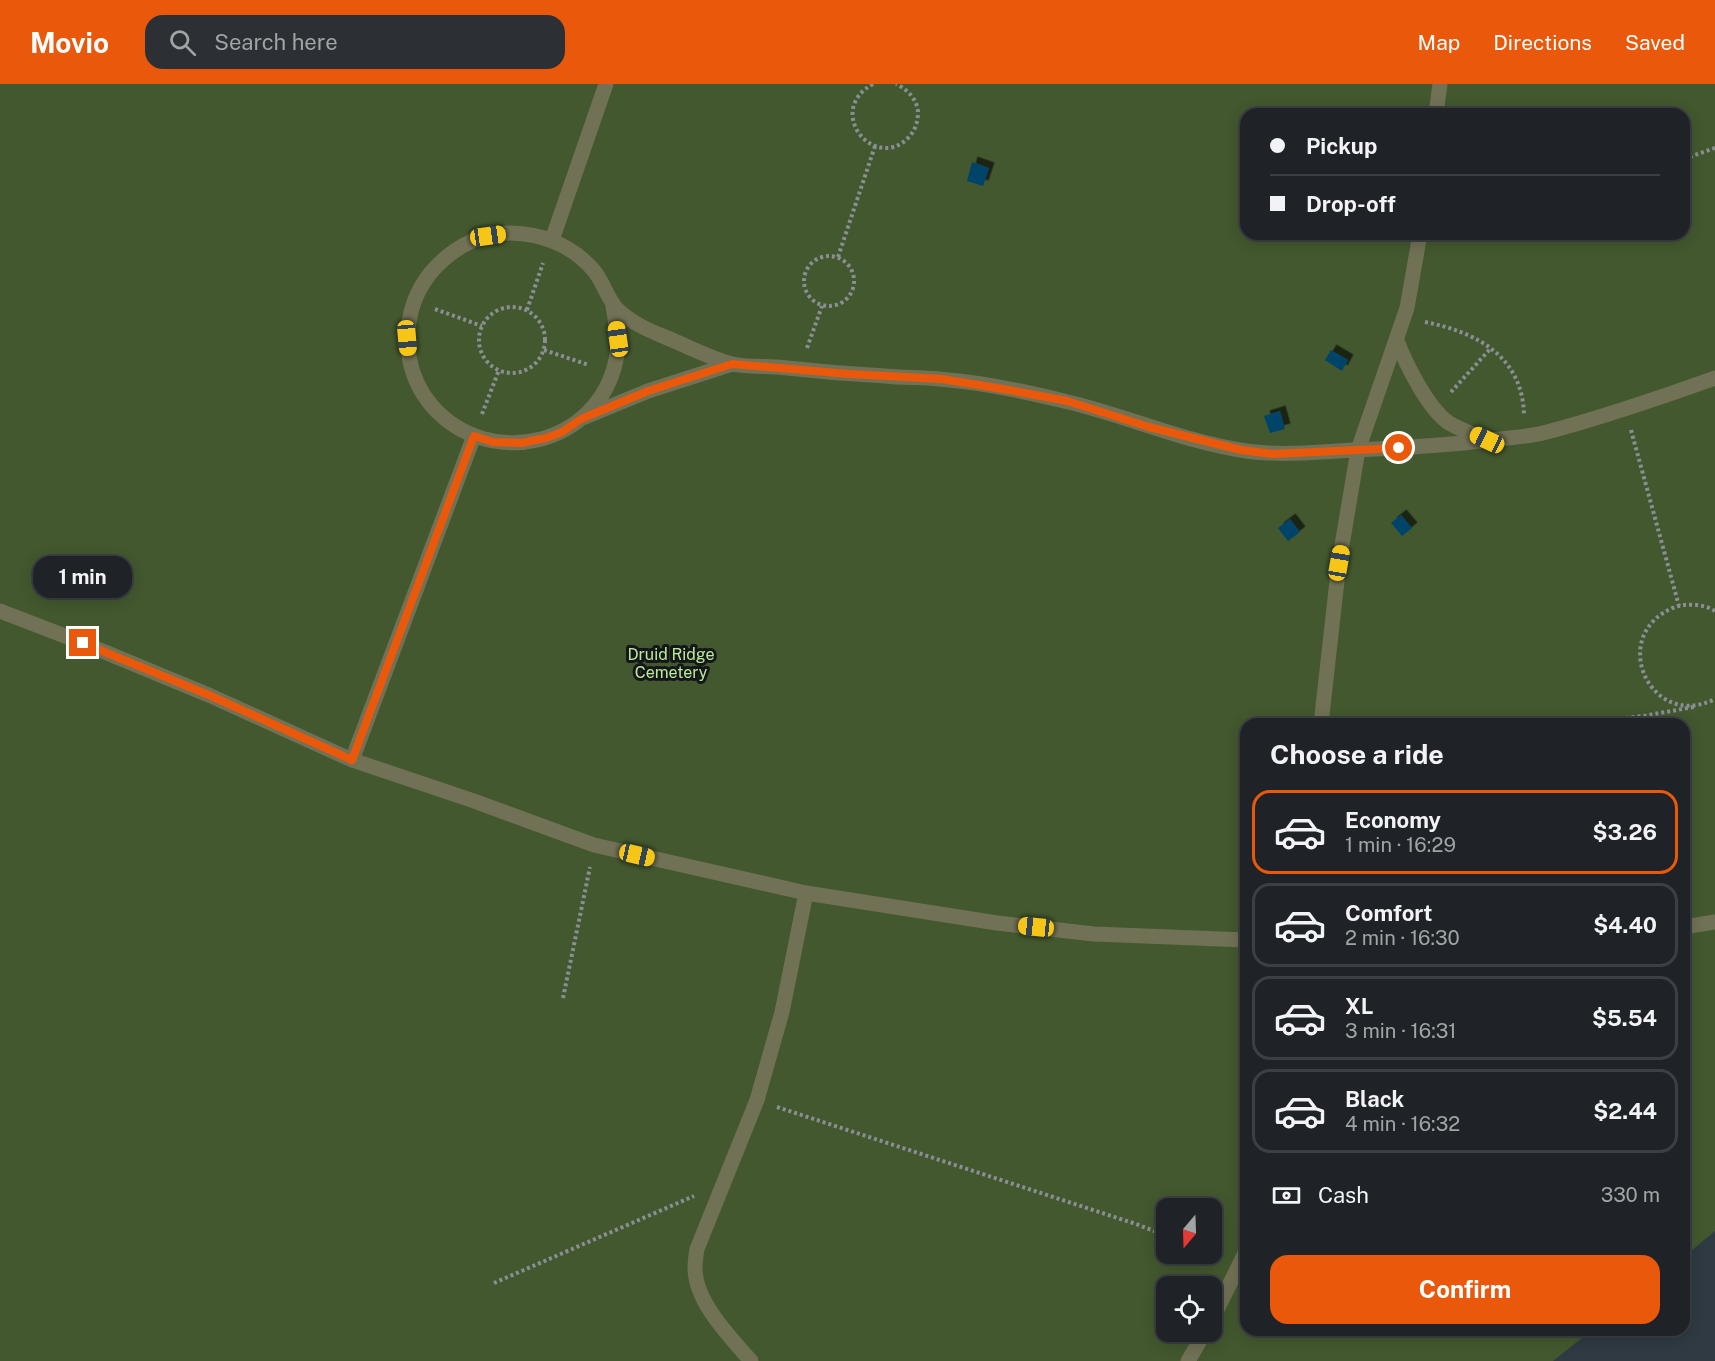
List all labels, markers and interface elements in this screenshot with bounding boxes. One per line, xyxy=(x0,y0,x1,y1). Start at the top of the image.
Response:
search box xyxy=(145,15,565,69)
text: Movio xyxy=(30,26,109,59)
icon: search xyxy=(166,26,199,59)
text: Search here xyxy=(214,29,338,55)
text: Map xyxy=(1418,30,1460,55)
text: Directions xyxy=(1493,30,1592,55)
text: Saved xyxy=(1625,30,1685,55)
text: Pickup xyxy=(1306,133,1377,159)
text: Drop-off xyxy=(1306,191,1396,217)
car xyxy=(469,225,507,247)
car xyxy=(396,319,418,357)
car xyxy=(607,320,629,358)
car xyxy=(1467,424,1507,456)
route start xyxy=(1385,434,1412,461)
car xyxy=(1327,544,1351,582)
callout: 1 min xyxy=(34,556,132,598)
text: 1 min xyxy=(58,565,107,589)
route end xyxy=(69,629,96,656)
park label: Druid Ridge Cemetery xyxy=(627,645,715,682)
text: Choose a ride xyxy=(1270,738,1444,770)
icon: car xyxy=(1273,805,1327,859)
text: Economy xyxy=(1345,807,1441,833)
text: $3.26 xyxy=(1593,819,1657,845)
text: 1 min · 16:29 xyxy=(1345,833,1456,857)
car xyxy=(617,842,657,868)
icon: car xyxy=(1273,898,1327,952)
text: Comfort xyxy=(1345,900,1432,926)
text: $4.40 xyxy=(1593,912,1657,938)
car xyxy=(1017,916,1055,938)
text: 2 min · 16:30 xyxy=(1345,926,1460,950)
icon: car xyxy=(1273,991,1327,1045)
text: XL xyxy=(1345,993,1373,1019)
text: $5.54 xyxy=(1592,1005,1657,1031)
text: 3 min · 16:31 xyxy=(1345,1019,1456,1043)
icon: car xyxy=(1273,1084,1327,1138)
text: Black xyxy=(1345,1086,1404,1112)
text: $2.44 xyxy=(1593,1098,1657,1124)
text: 4 min · 16:32 xyxy=(1345,1112,1460,1136)
icon: cash xyxy=(1270,1179,1303,1212)
text: Cash xyxy=(1318,1182,1369,1208)
text: 330 m xyxy=(1601,1183,1660,1207)
north arrow xyxy=(1156,1198,1222,1264)
map controls xyxy=(1156,1198,1222,1342)
button: Confirm xyxy=(1270,1255,1660,1324)
button: locate xyxy=(1156,1276,1222,1342)

